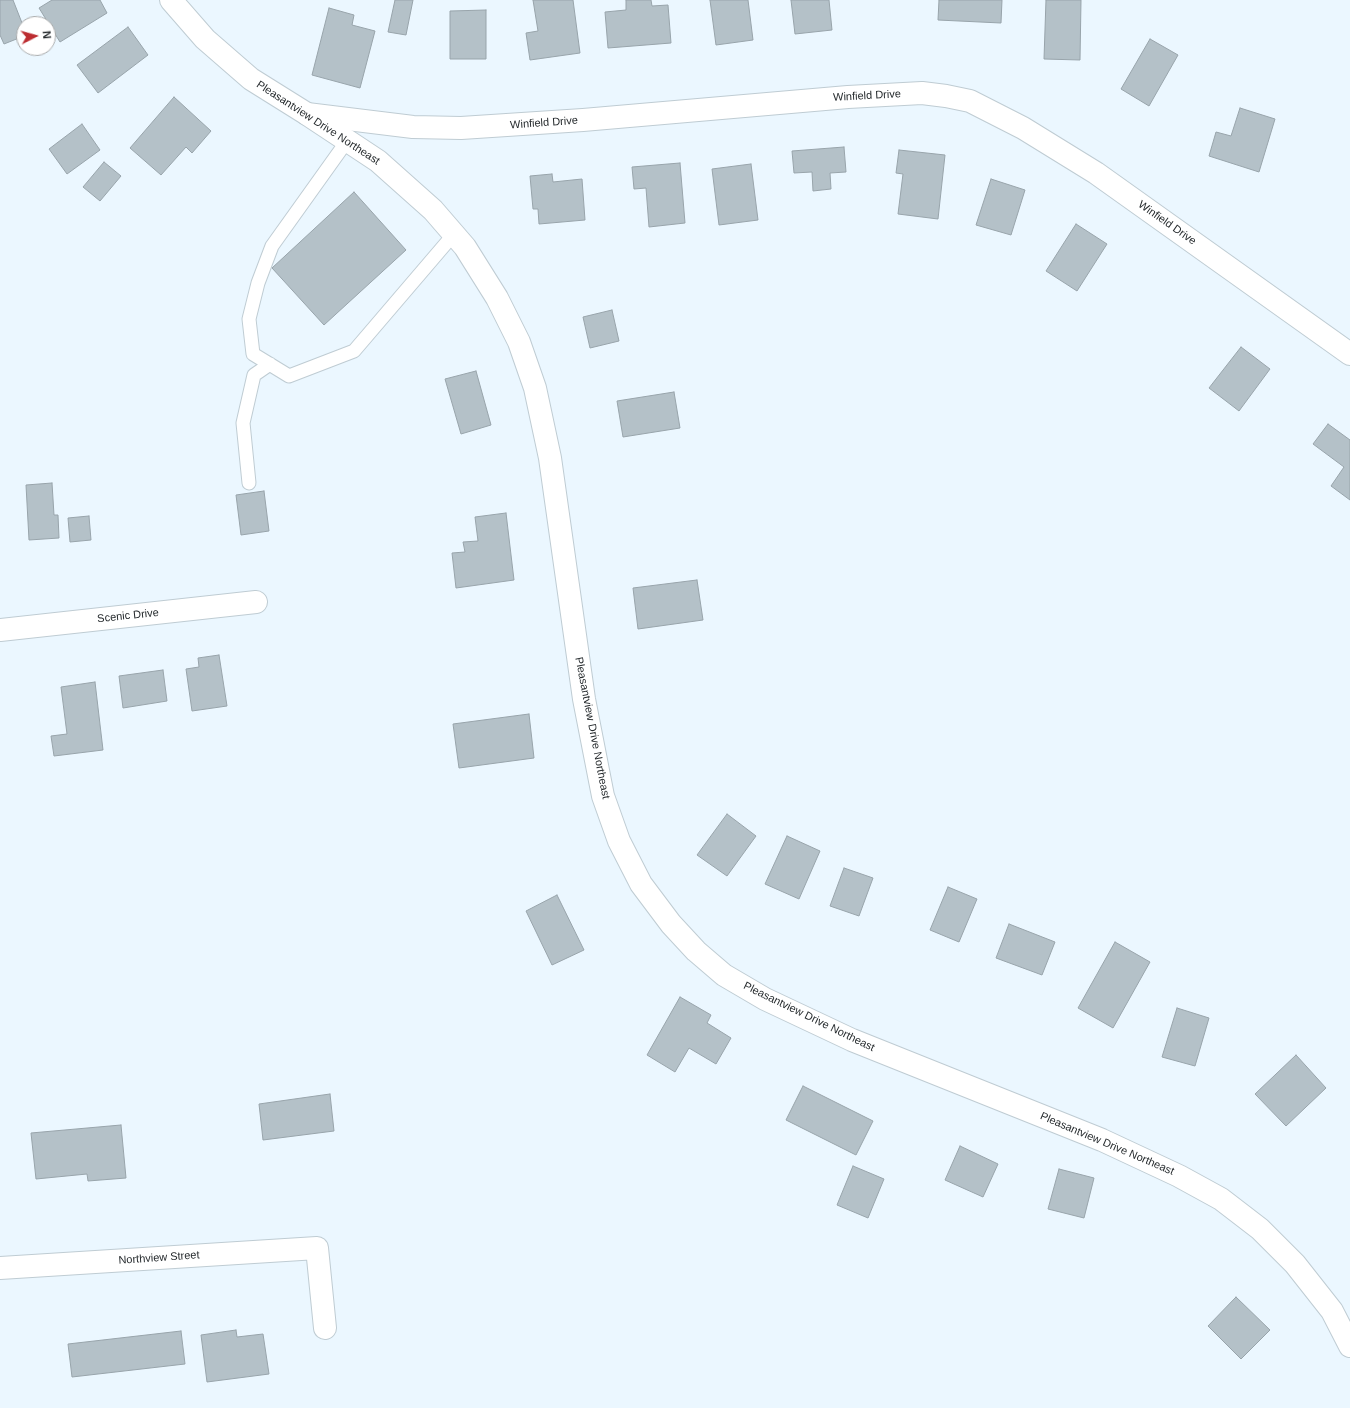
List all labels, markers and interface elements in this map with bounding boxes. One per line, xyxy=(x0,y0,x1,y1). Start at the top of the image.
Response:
north arrow xyxy=(16,16,56,56)
text: N xyxy=(41,30,53,39)
street label: Pleasantview Drive Northeast xyxy=(254,78,382,168)
street label: Winfield Drive xyxy=(833,88,901,104)
street label: Winfield Drive xyxy=(510,114,578,132)
street label: Winfield Drive xyxy=(1135,198,1199,248)
street label: Scenic Drive xyxy=(97,606,159,626)
street label: Pleasantview Drive Northeast xyxy=(572,656,612,800)
street label: Pleasantview Drive Northeast xyxy=(741,979,877,1055)
street label: Pleasantview Drive Northeast xyxy=(1038,1110,1176,1178)
street label: Northview Street xyxy=(118,1249,200,1267)

